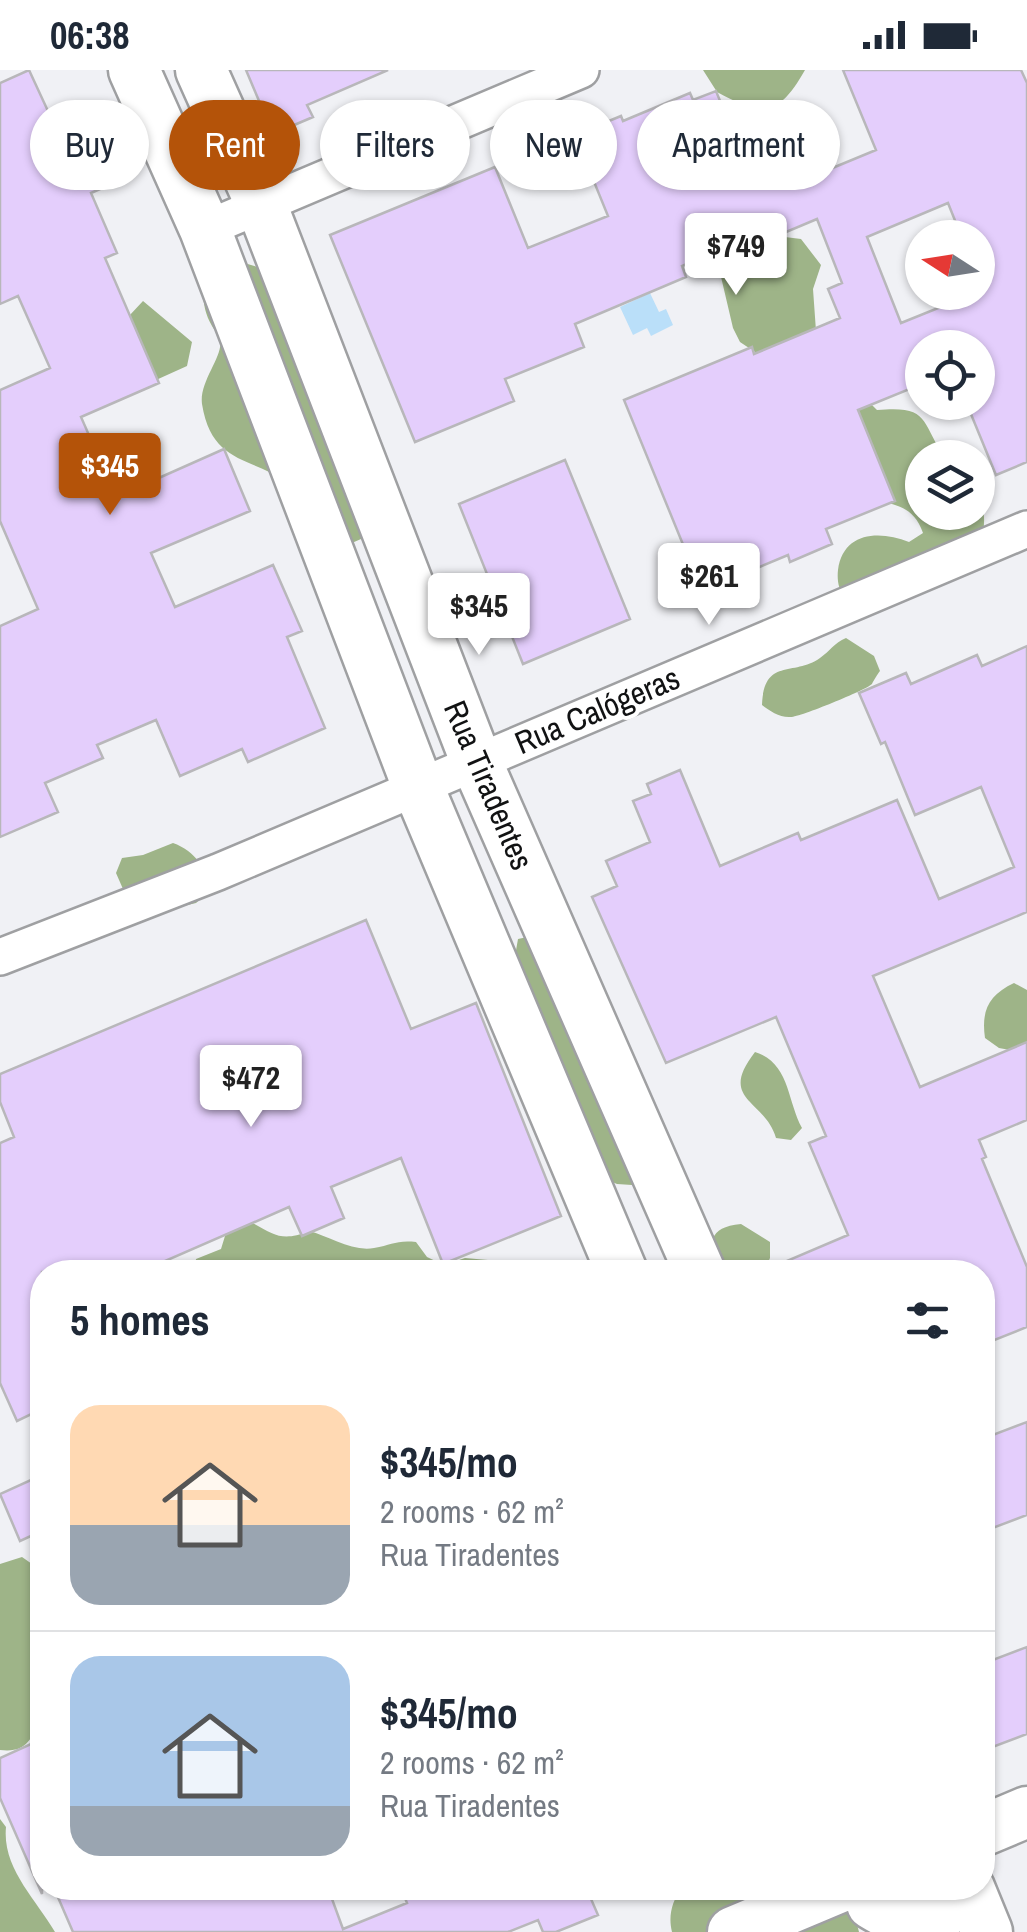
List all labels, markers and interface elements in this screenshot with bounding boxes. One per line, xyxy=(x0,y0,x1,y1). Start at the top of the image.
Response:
text: 06:38 xyxy=(50,10,130,61)
chip: Buy xyxy=(30,100,149,190)
chip: Rent xyxy=(169,100,300,190)
chip: Filters xyxy=(320,100,470,190)
chip: New xyxy=(490,100,617,190)
chip: Apartment xyxy=(637,100,840,190)
pin: $749 xyxy=(677,213,795,298)
north arrow xyxy=(905,220,995,310)
map controls xyxy=(905,220,995,530)
text: $749 xyxy=(707,224,765,267)
button: locate xyxy=(905,330,995,420)
pin: $345 xyxy=(51,433,169,518)
button: layers xyxy=(905,440,995,530)
text: $345 xyxy=(81,444,139,487)
pin: $261 xyxy=(650,543,768,628)
text: $261 xyxy=(680,554,738,597)
pin: $345 xyxy=(420,573,538,658)
text: $345 xyxy=(450,584,508,627)
street label: Rua Calógeras xyxy=(508,656,686,764)
street label: Rua Tiradentes xyxy=(434,694,544,876)
pin: $472 xyxy=(192,1045,310,1130)
text: $472 xyxy=(222,1056,280,1099)
text: 5 homes xyxy=(70,1292,210,1348)
icon: filters xyxy=(900,1293,955,1348)
text: $345/mo xyxy=(380,1434,518,1490)
icon: home xyxy=(150,1445,270,1565)
text: 2 rooms · 62 m² xyxy=(380,1490,564,1533)
text: Rua Tiradentes xyxy=(380,1533,560,1576)
text: $345/mo xyxy=(380,1685,518,1741)
icon: home xyxy=(150,1696,270,1816)
text: 2 rooms · 62 m² xyxy=(380,1741,564,1784)
text: Rua Tiradentes xyxy=(380,1784,560,1827)

